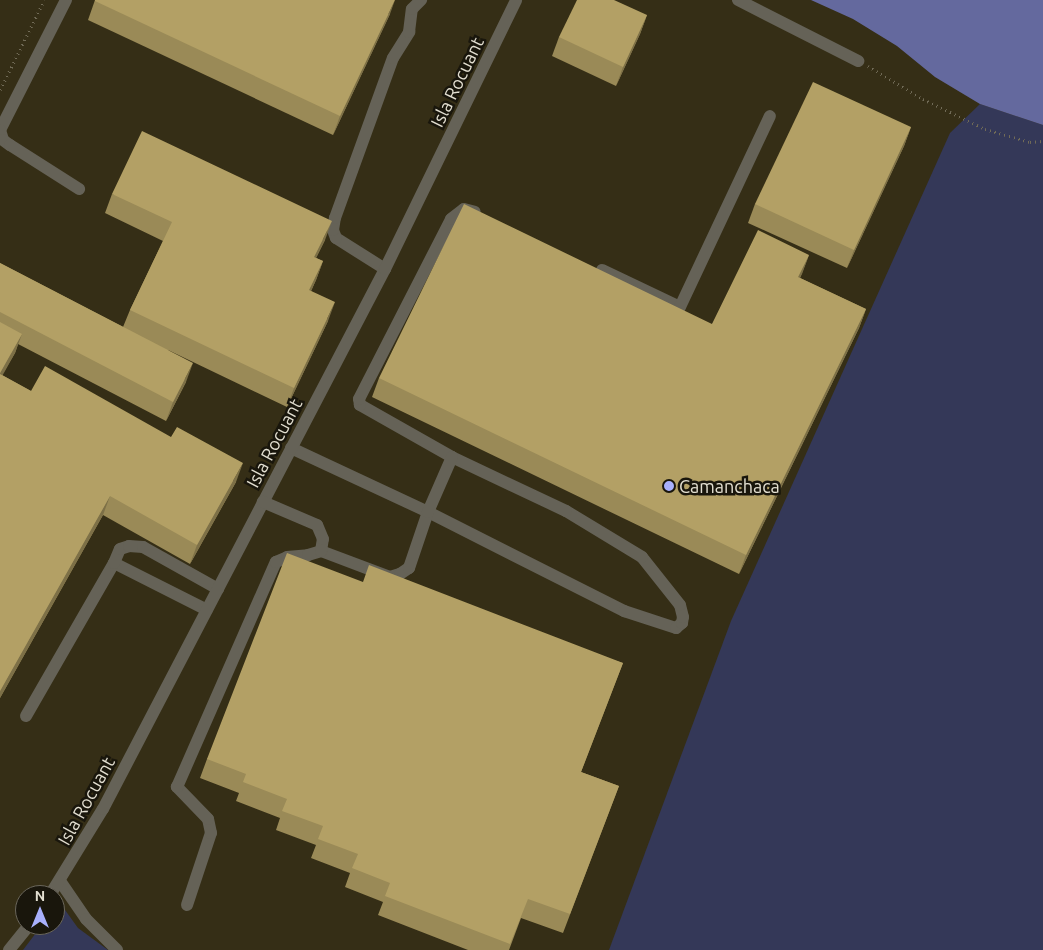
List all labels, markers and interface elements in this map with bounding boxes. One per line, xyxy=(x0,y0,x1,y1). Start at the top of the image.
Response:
street label: Isla Rocuant xyxy=(426,33,488,131)
street label: Isla Rocuant xyxy=(242,395,306,491)
place label: Camanchaca xyxy=(679,475,780,497)
marker: Camanchaca xyxy=(663,480,675,492)
street label: Isla Rocuant xyxy=(53,753,119,849)
north arrow xyxy=(15,885,65,935)
text: N xyxy=(35,888,45,904)

